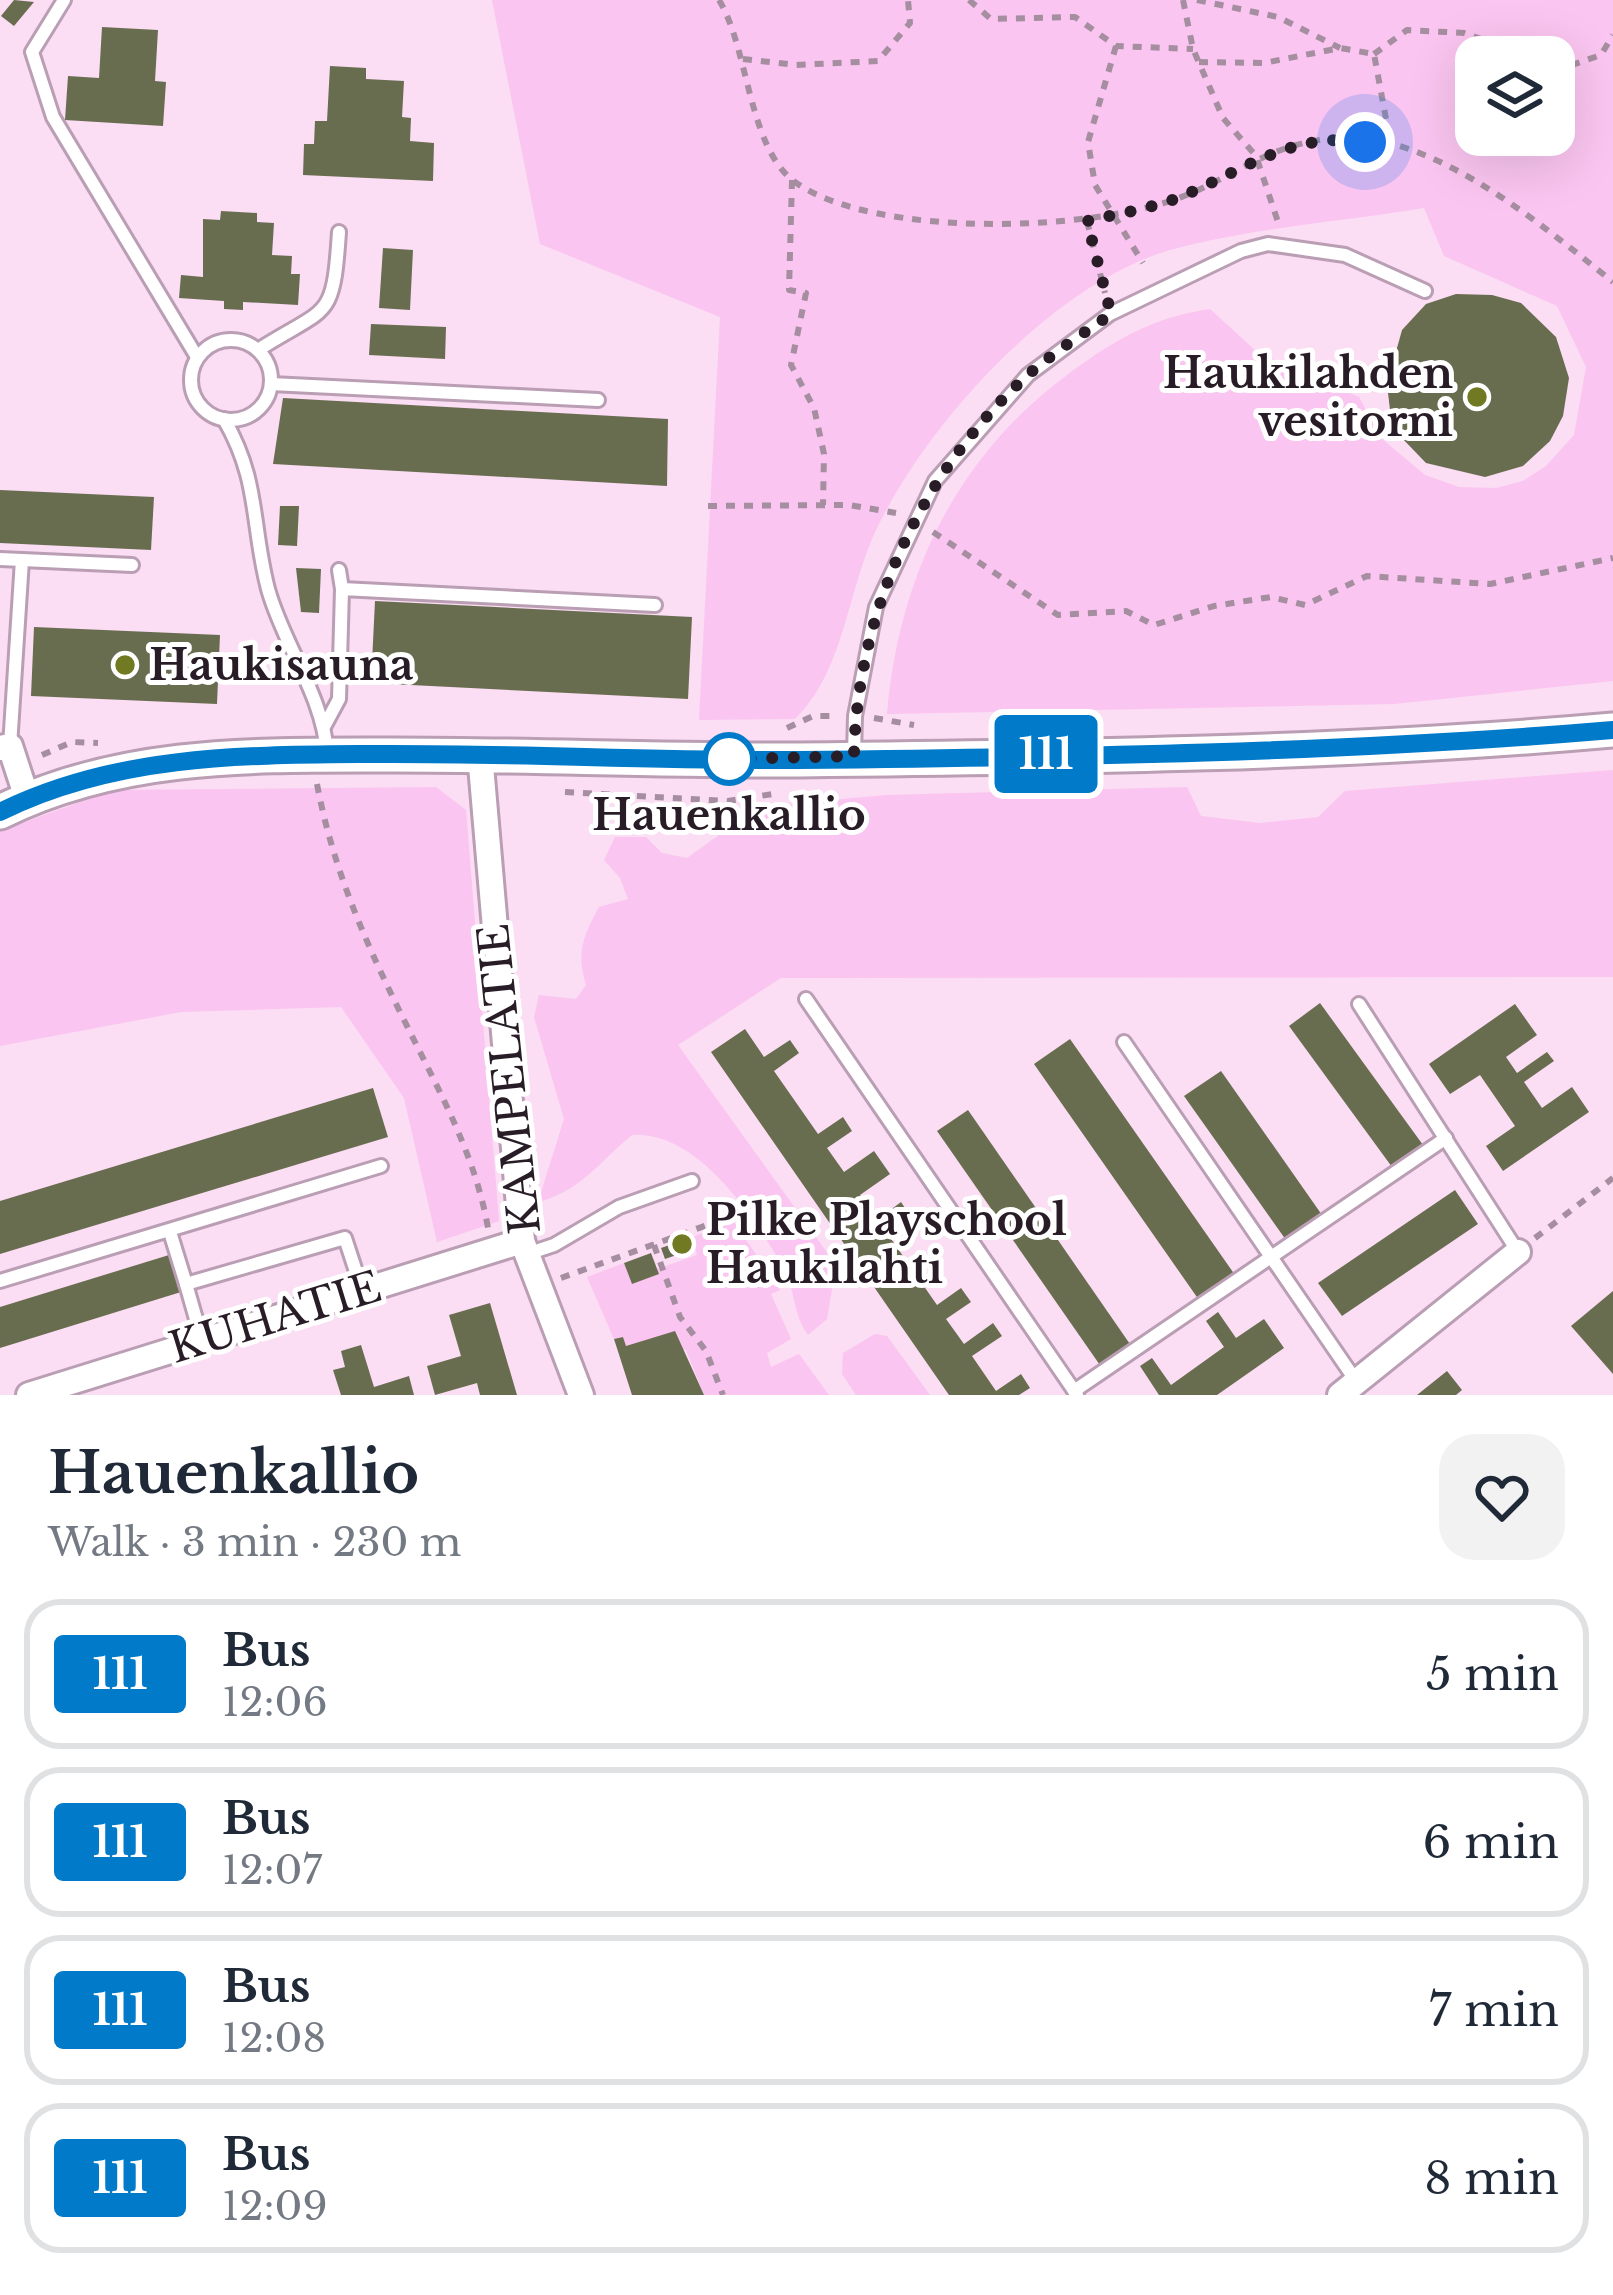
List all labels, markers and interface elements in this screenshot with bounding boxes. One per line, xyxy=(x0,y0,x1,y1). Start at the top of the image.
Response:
map controls xyxy=(1455,36,1575,156)
button: layers xyxy=(1455,36,1575,156)
your location xyxy=(1335,112,1395,172)
place label: Haukilahden vesitorni xyxy=(1163,347,1453,447)
marker: Haukilahden vesitorni xyxy=(1464,384,1490,410)
place label: Haukisauna xyxy=(149,639,414,691)
marker: Haukisauna xyxy=(112,652,138,678)
line badge: 111 xyxy=(977,715,1115,793)
text: 111 xyxy=(1019,728,1073,780)
marker: Hauenkallio xyxy=(704,734,754,784)
place label: Hauenkallio xyxy=(592,789,866,841)
street label: KAMPELATIE xyxy=(467,921,551,1237)
place label: Pilke Playschool Haukilahti xyxy=(706,1194,1067,1294)
marker: Pilke Playschool Haukilahti xyxy=(669,1231,695,1257)
street label: KUHATIE xyxy=(163,1260,387,1374)
button: heart xyxy=(1439,1434,1565,1560)
text: Hauenkallio xyxy=(48,1438,419,1508)
text: Walk · 3 min · 230 m xyxy=(48,1518,461,1567)
text: Bus xyxy=(222,1622,310,1678)
text: 5 min xyxy=(1426,1646,1559,1702)
text: 111 xyxy=(93,1648,147,1700)
text: 12:06 xyxy=(222,1678,327,1727)
text: Bus xyxy=(222,1790,310,1846)
text: 6 min xyxy=(1423,1814,1559,1870)
text: 111 xyxy=(93,1816,147,1868)
text: 12:07 xyxy=(222,1846,322,1895)
text: Bus xyxy=(222,1958,310,2014)
text: 7 min xyxy=(1429,1982,1559,2038)
text: 111 xyxy=(93,1984,147,2036)
text: 12:08 xyxy=(222,2014,326,2063)
text: Bus xyxy=(222,2126,310,2182)
text: 8 min xyxy=(1424,2150,1559,2206)
text: 111 xyxy=(93,2152,147,2204)
text: 12:09 xyxy=(222,2182,327,2231)

